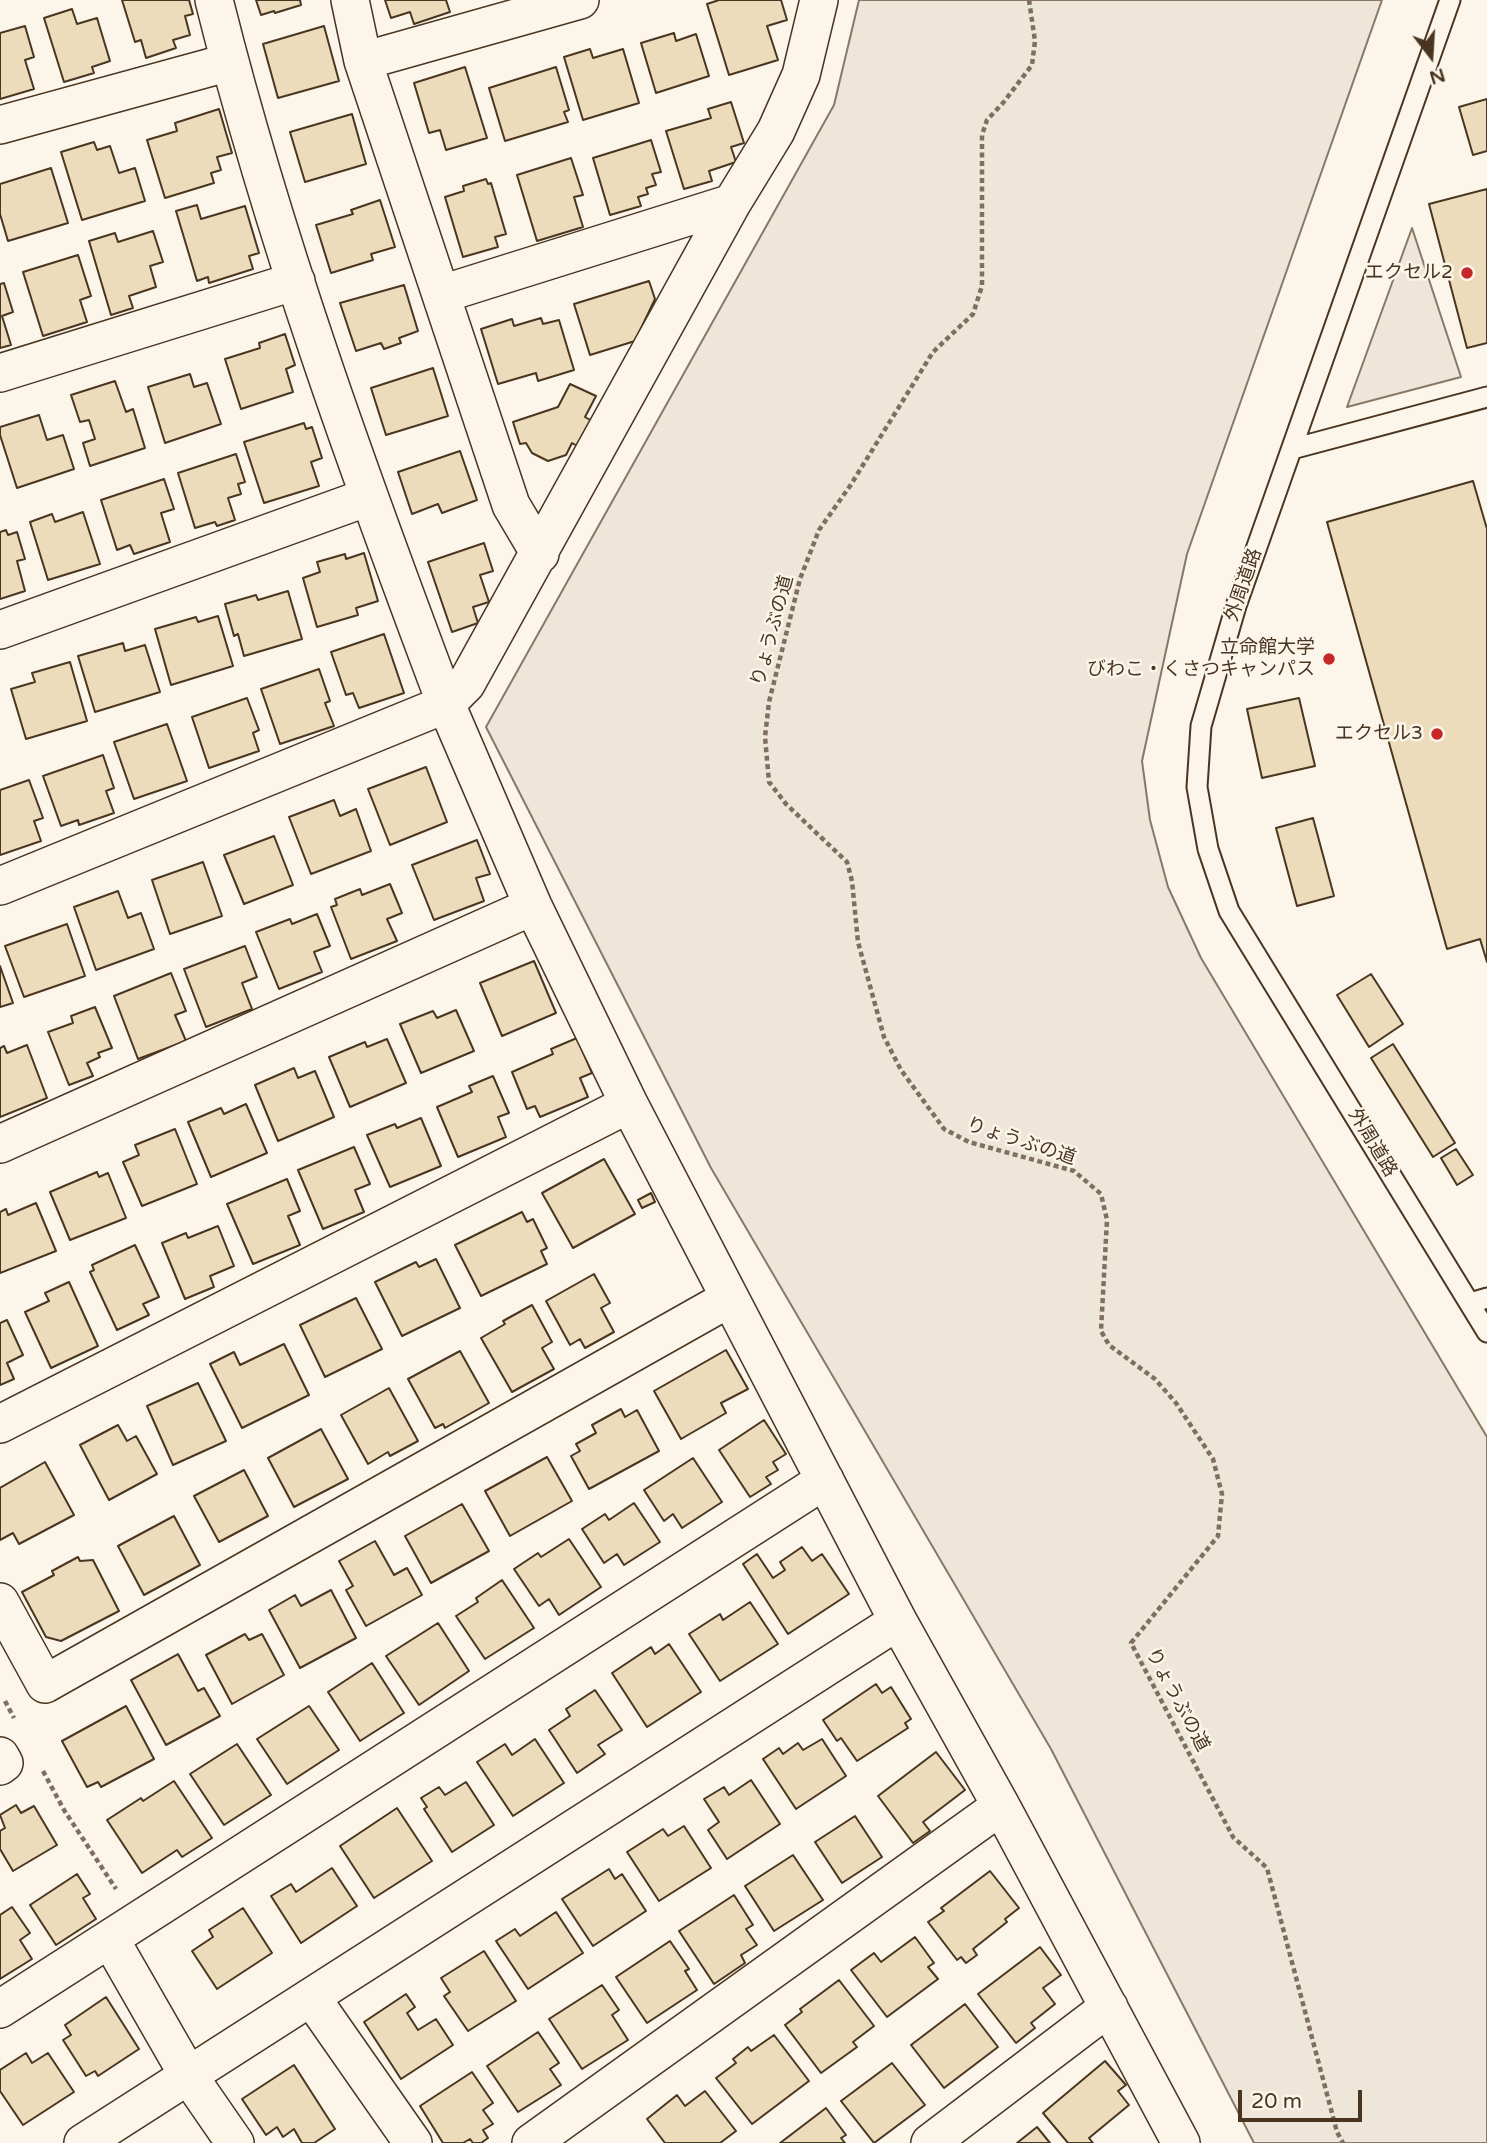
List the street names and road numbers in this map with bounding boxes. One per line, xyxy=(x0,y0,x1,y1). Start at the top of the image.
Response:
street label: 外周道路 xyxy=(1221,545,1267,625)
street label: りょうぶの道 xyxy=(747,573,799,689)
street label: 外周道路 xyxy=(1343,1105,1401,1181)
street label: りょうぶの道 xyxy=(963,1114,1079,1170)
street label: りょうぶの道 xyxy=(1140,1644,1214,1756)

